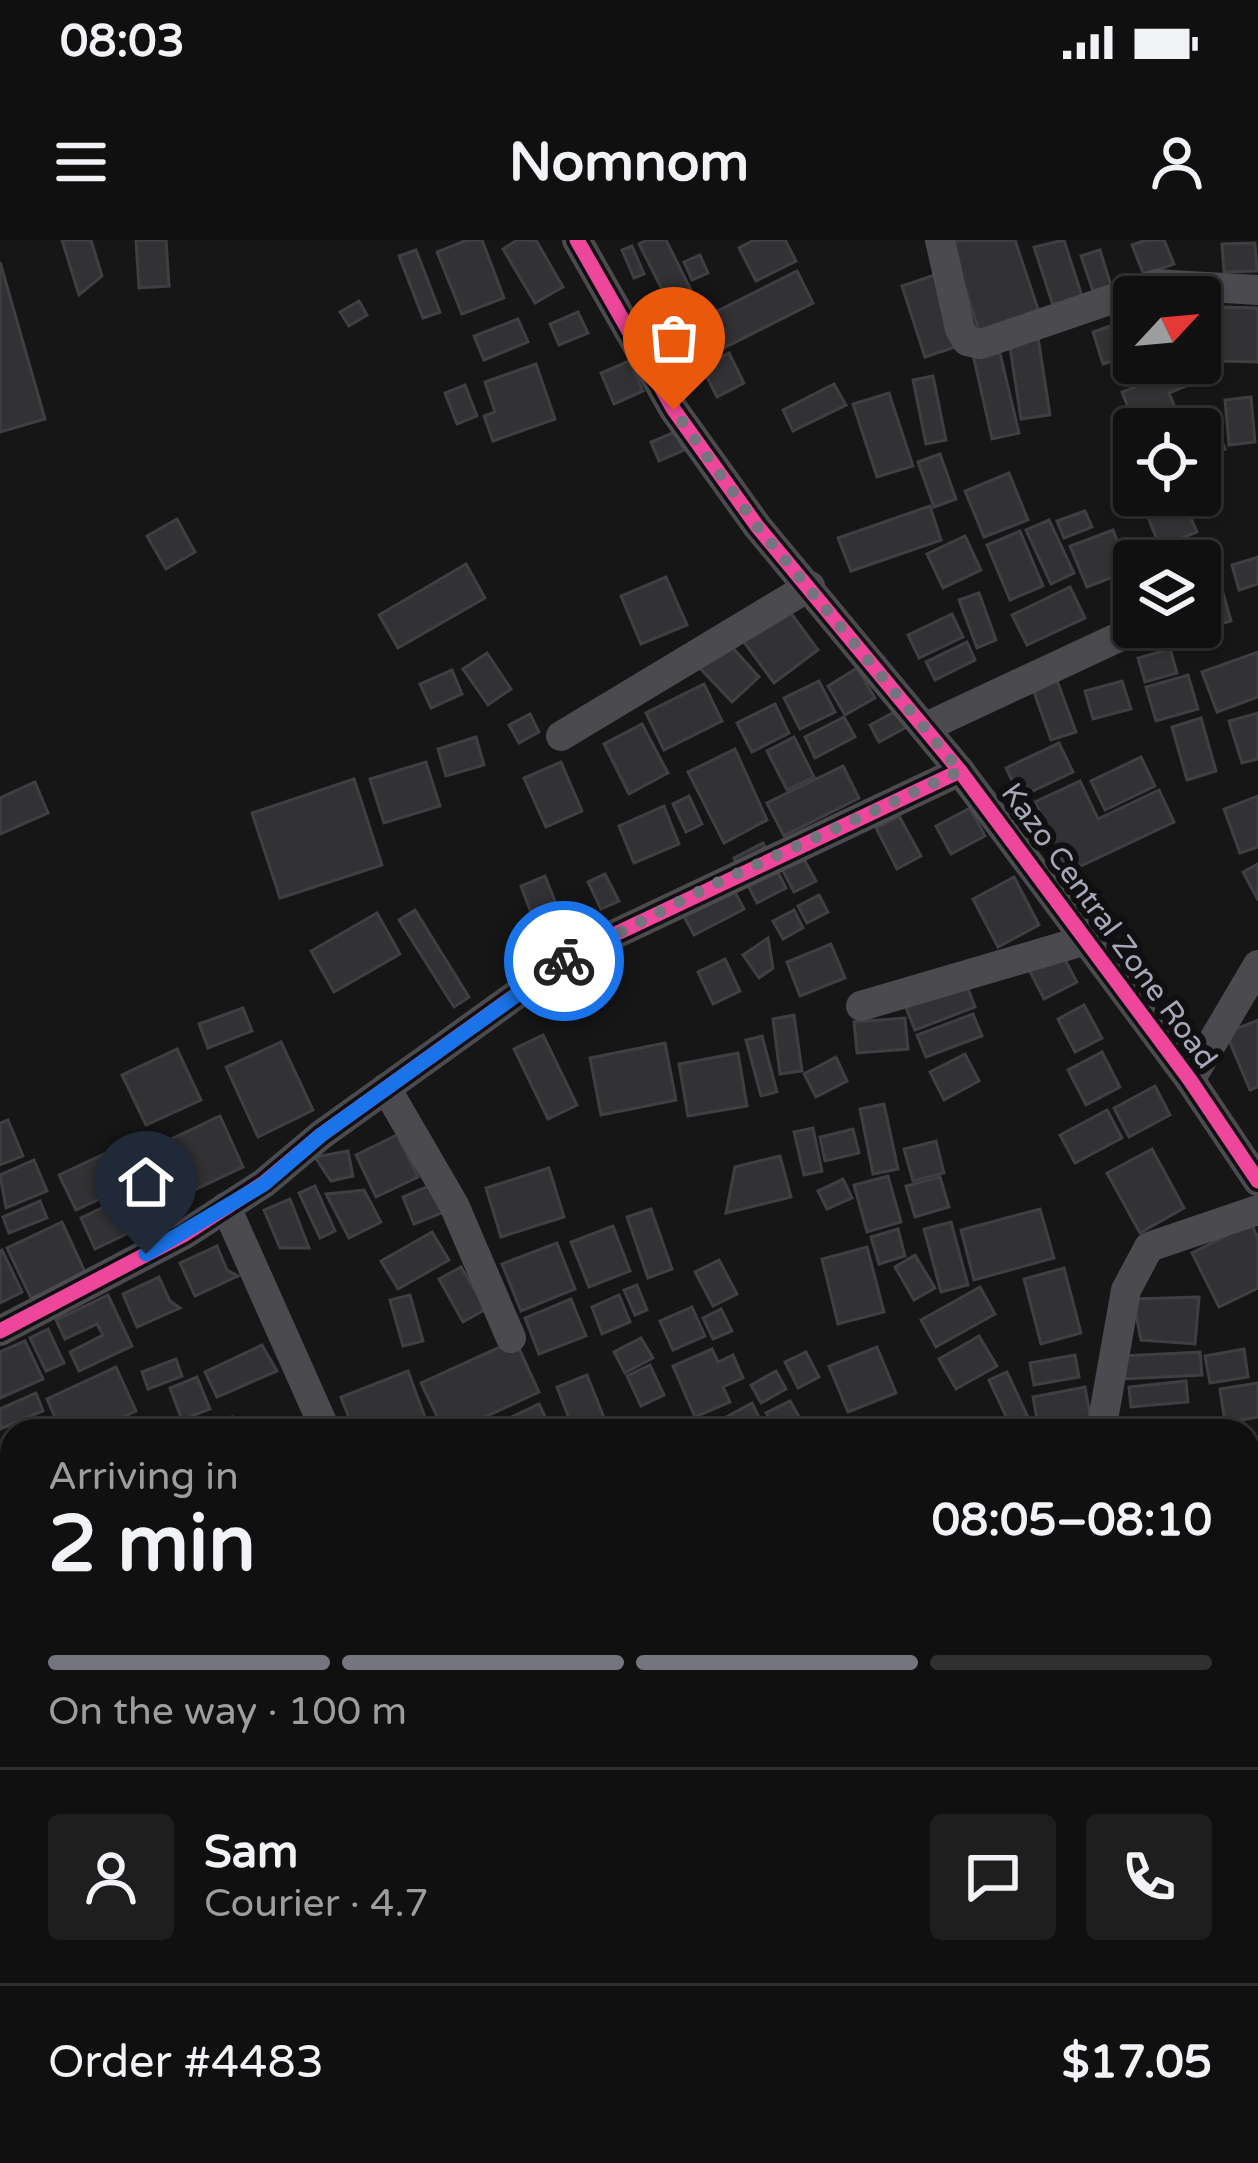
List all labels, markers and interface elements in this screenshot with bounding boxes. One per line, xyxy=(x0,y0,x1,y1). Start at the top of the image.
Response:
text: 08:03 xyxy=(60,15,185,69)
icon: menu xyxy=(48,129,114,195)
icon: person xyxy=(1144,129,1210,195)
text: Nomnom xyxy=(509,130,749,195)
north arrow xyxy=(1113,276,1221,384)
map controls xyxy=(1113,276,1221,648)
pin xyxy=(623,287,725,410)
icon: bag xyxy=(641,305,707,371)
button: locate xyxy=(1113,408,1221,516)
button: layers xyxy=(1113,540,1221,648)
street label: Kazo Central Zone Road xyxy=(993,776,1225,1076)
courier xyxy=(504,901,624,1021)
icon: bike xyxy=(531,928,597,994)
pin xyxy=(95,1131,197,1254)
icon: home xyxy=(113,1149,179,1215)
text: Arriving in xyxy=(48,1453,239,1500)
text: 08:05–08:10 xyxy=(932,1494,1212,1548)
text: 2 min xyxy=(48,1498,256,1592)
text: On the way · 100 m xyxy=(48,1688,407,1735)
button: person xyxy=(48,1814,174,1940)
button: chat xyxy=(930,1814,1056,1940)
button: phone xyxy=(1086,1814,1212,1940)
text: Sam xyxy=(204,1826,298,1880)
text: Courier · 4.7 xyxy=(204,1880,429,1927)
text: Order #4483 xyxy=(48,2036,324,2090)
text: $17.05 xyxy=(1062,2036,1212,2090)

